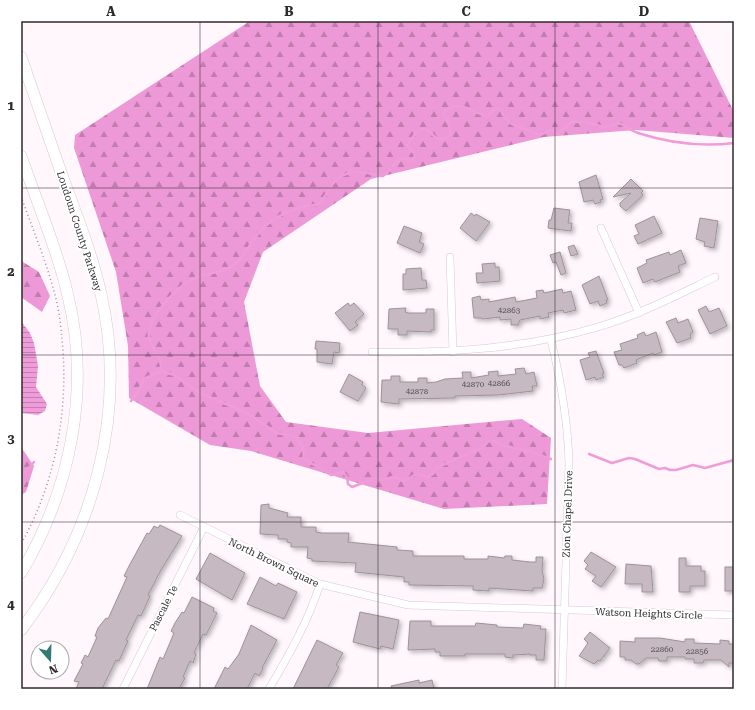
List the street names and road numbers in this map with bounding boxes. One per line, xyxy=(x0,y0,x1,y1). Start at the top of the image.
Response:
street label: Loudoun County Parkway xyxy=(55,170,104,293)
street label: Zion Chapel Drive xyxy=(560,470,575,558)
street label: North Brown Square xyxy=(227,536,321,589)
street label: Pascale Te xyxy=(147,583,180,633)
street label: Watson Heights Circle xyxy=(595,606,703,621)

